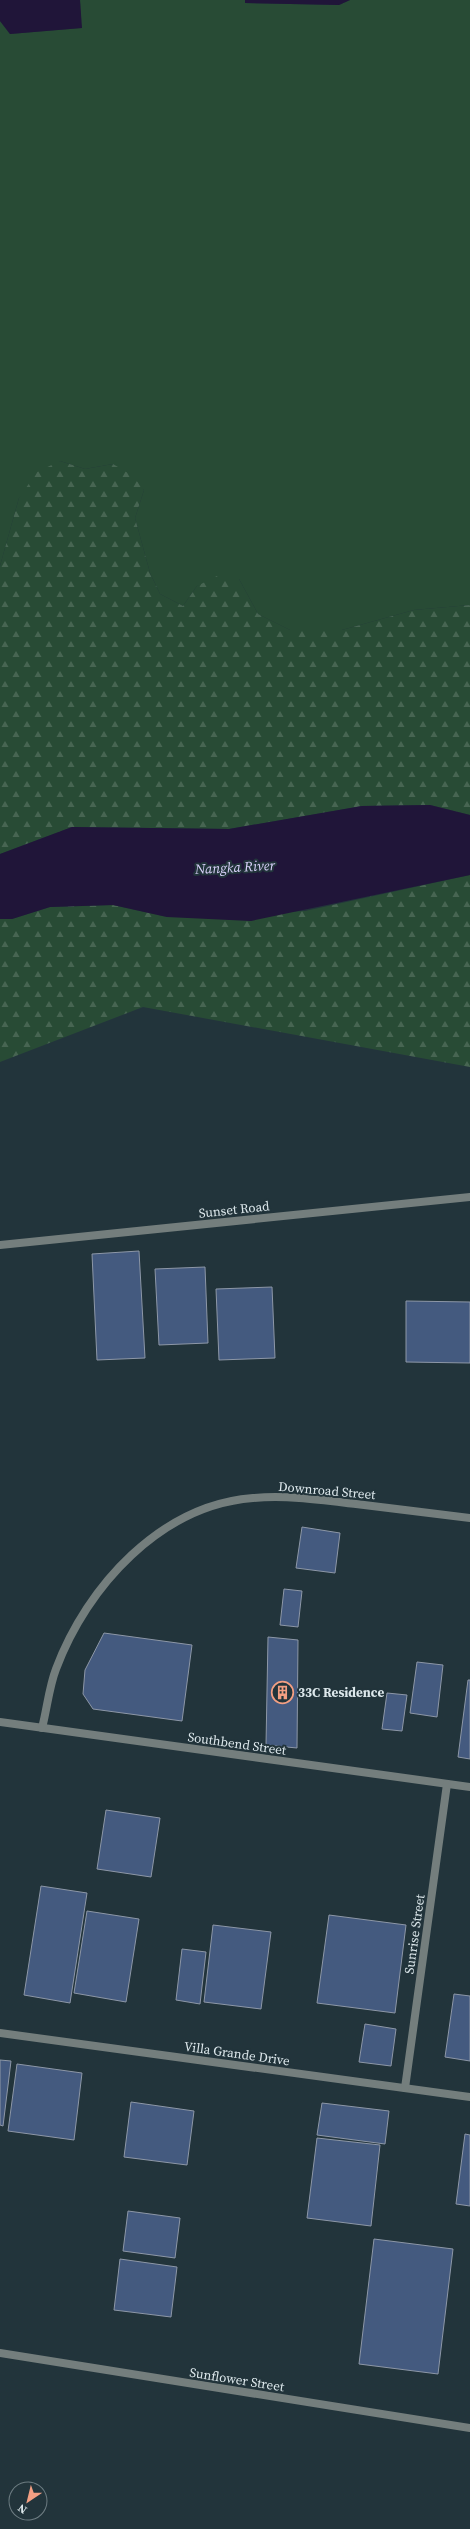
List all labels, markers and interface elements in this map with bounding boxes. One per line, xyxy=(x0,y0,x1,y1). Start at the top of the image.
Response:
water label: Nangka River xyxy=(193,855,276,879)
street label: Sunset Road xyxy=(198,1197,271,1222)
street label: Downroad Street xyxy=(278,1478,377,1503)
building icon: 33C Residence xyxy=(269,1679,295,1705)
place label: 33C Residence xyxy=(298,1684,384,1701)
street label: Southbend Street xyxy=(187,1728,288,1759)
street label: Sunrise Street xyxy=(400,1892,429,1975)
street label: Villa Grande Drive xyxy=(183,2038,291,2069)
street label: Sunflower Street xyxy=(188,2364,286,2395)
north arrow xyxy=(8,2481,48,2521)
text: N xyxy=(15,2500,30,2517)

